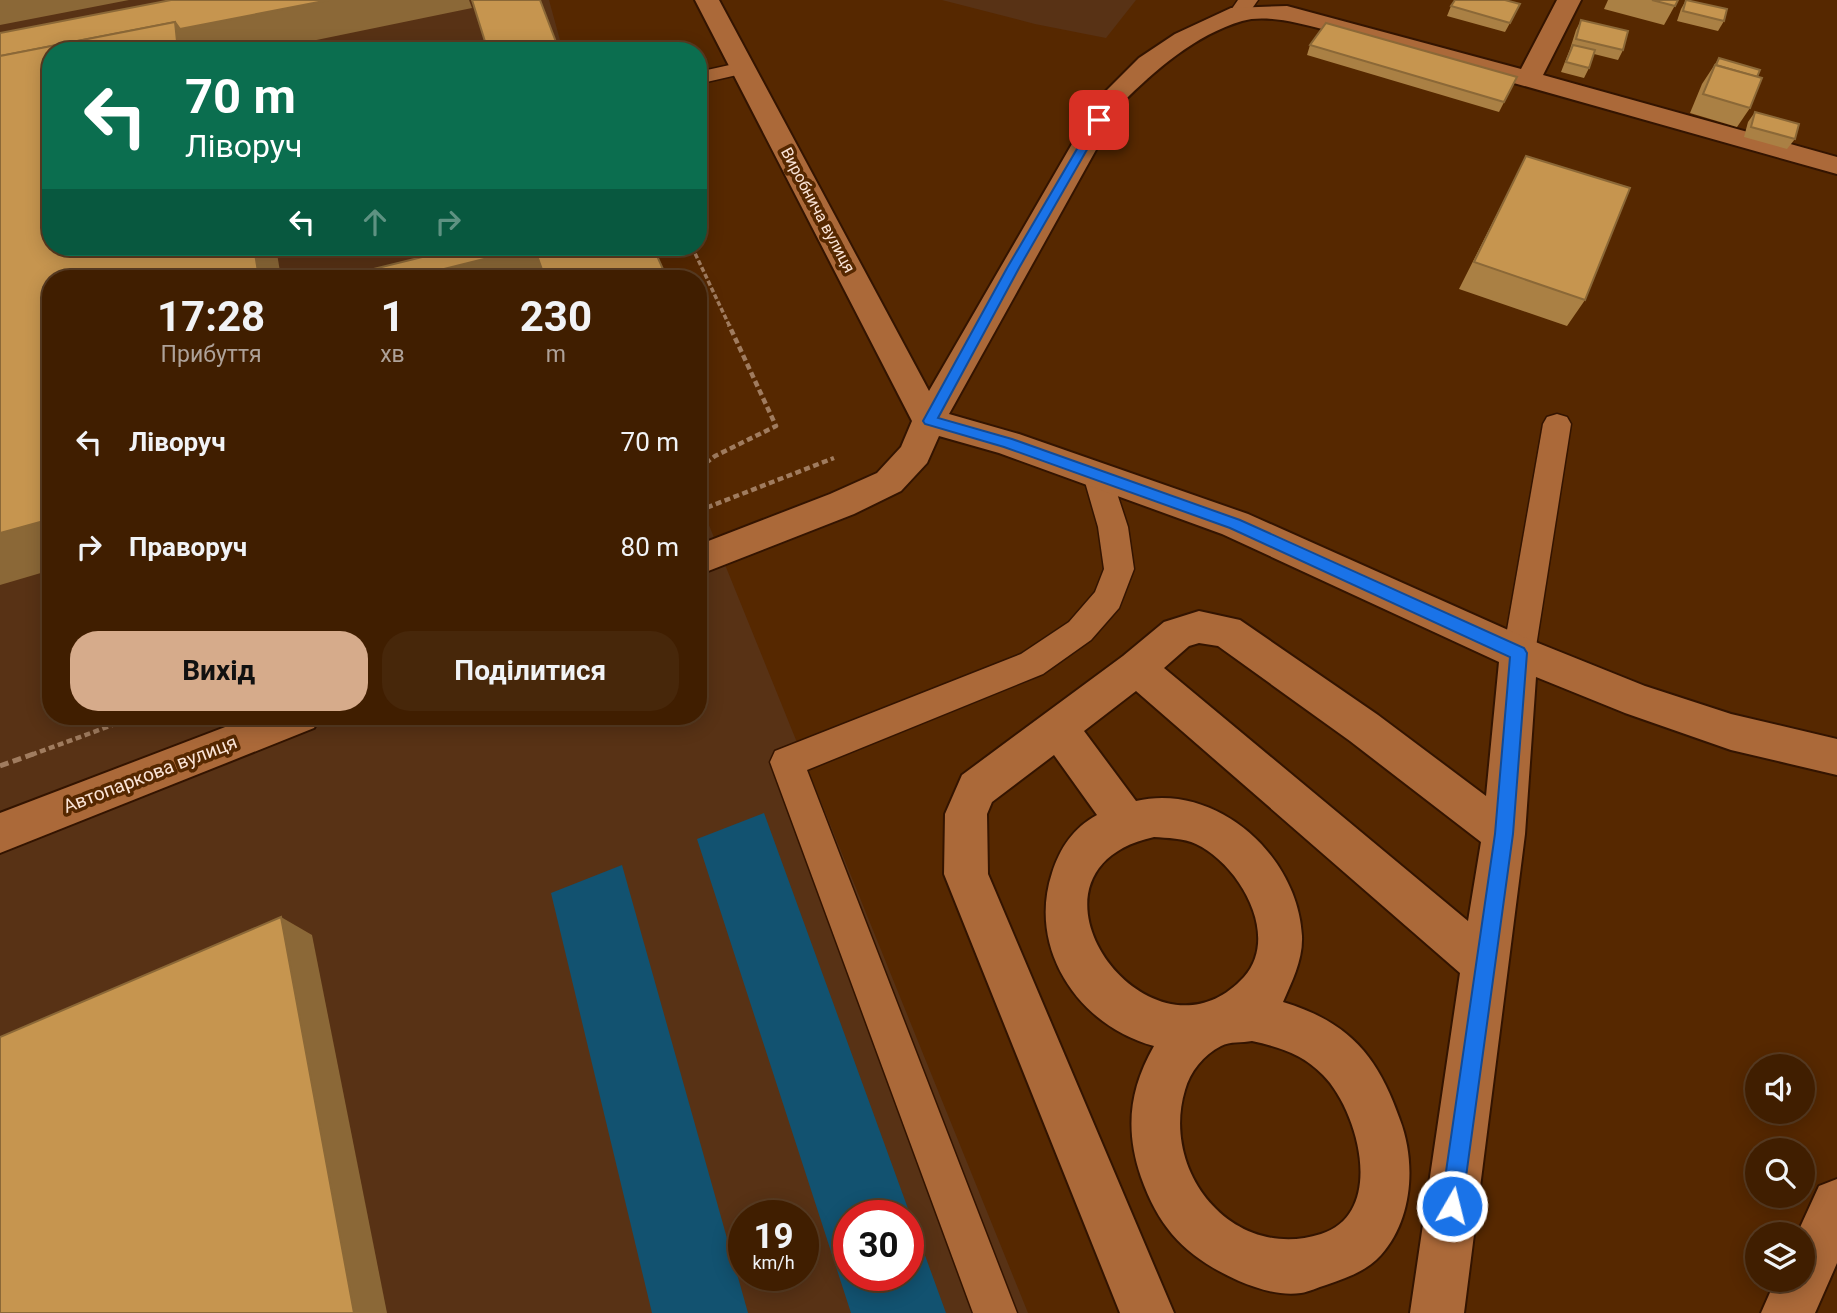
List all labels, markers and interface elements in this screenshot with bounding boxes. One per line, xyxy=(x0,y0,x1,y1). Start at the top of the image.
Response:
text: 70 m xyxy=(185,68,296,125)
icon: left xyxy=(70,70,161,161)
pin xyxy=(1069,90,1129,150)
icon: arrive xyxy=(1080,101,1118,139)
text: Ліворуч xyxy=(185,127,302,165)
street label: Виробнича вулиця xyxy=(777,144,859,276)
icon: left xyxy=(283,203,321,241)
icon: ahead xyxy=(356,203,394,241)
icon: right xyxy=(429,203,467,241)
text: 17:28 xyxy=(157,292,265,341)
text: 1 xyxy=(380,292,405,341)
text: 230 xyxy=(520,292,592,341)
text: Прибуття xyxy=(161,341,262,368)
text: хв xyxy=(380,341,405,368)
text: m xyxy=(546,341,566,368)
icon: left xyxy=(70,423,108,461)
text: Ліворуч xyxy=(129,427,226,457)
text: 70 m xyxy=(621,427,679,457)
icon: right xyxy=(70,528,108,566)
text: Праворуч xyxy=(129,532,247,562)
text: 80 m xyxy=(621,532,679,562)
button: Вихід xyxy=(70,631,368,711)
button: Поділитися xyxy=(382,631,679,711)
street label: Автопаркова вулиця xyxy=(60,730,240,818)
map controls xyxy=(1745,1054,1815,1292)
button: sound xyxy=(1745,1054,1815,1124)
button: search xyxy=(1745,1138,1815,1208)
position arrow xyxy=(1415,1169,1489,1243)
speed limit sign: 30 xyxy=(833,1200,924,1291)
text: 19 xyxy=(753,1216,794,1257)
button: layers xyxy=(1745,1222,1815,1292)
text: km/h xyxy=(752,1252,795,1273)

